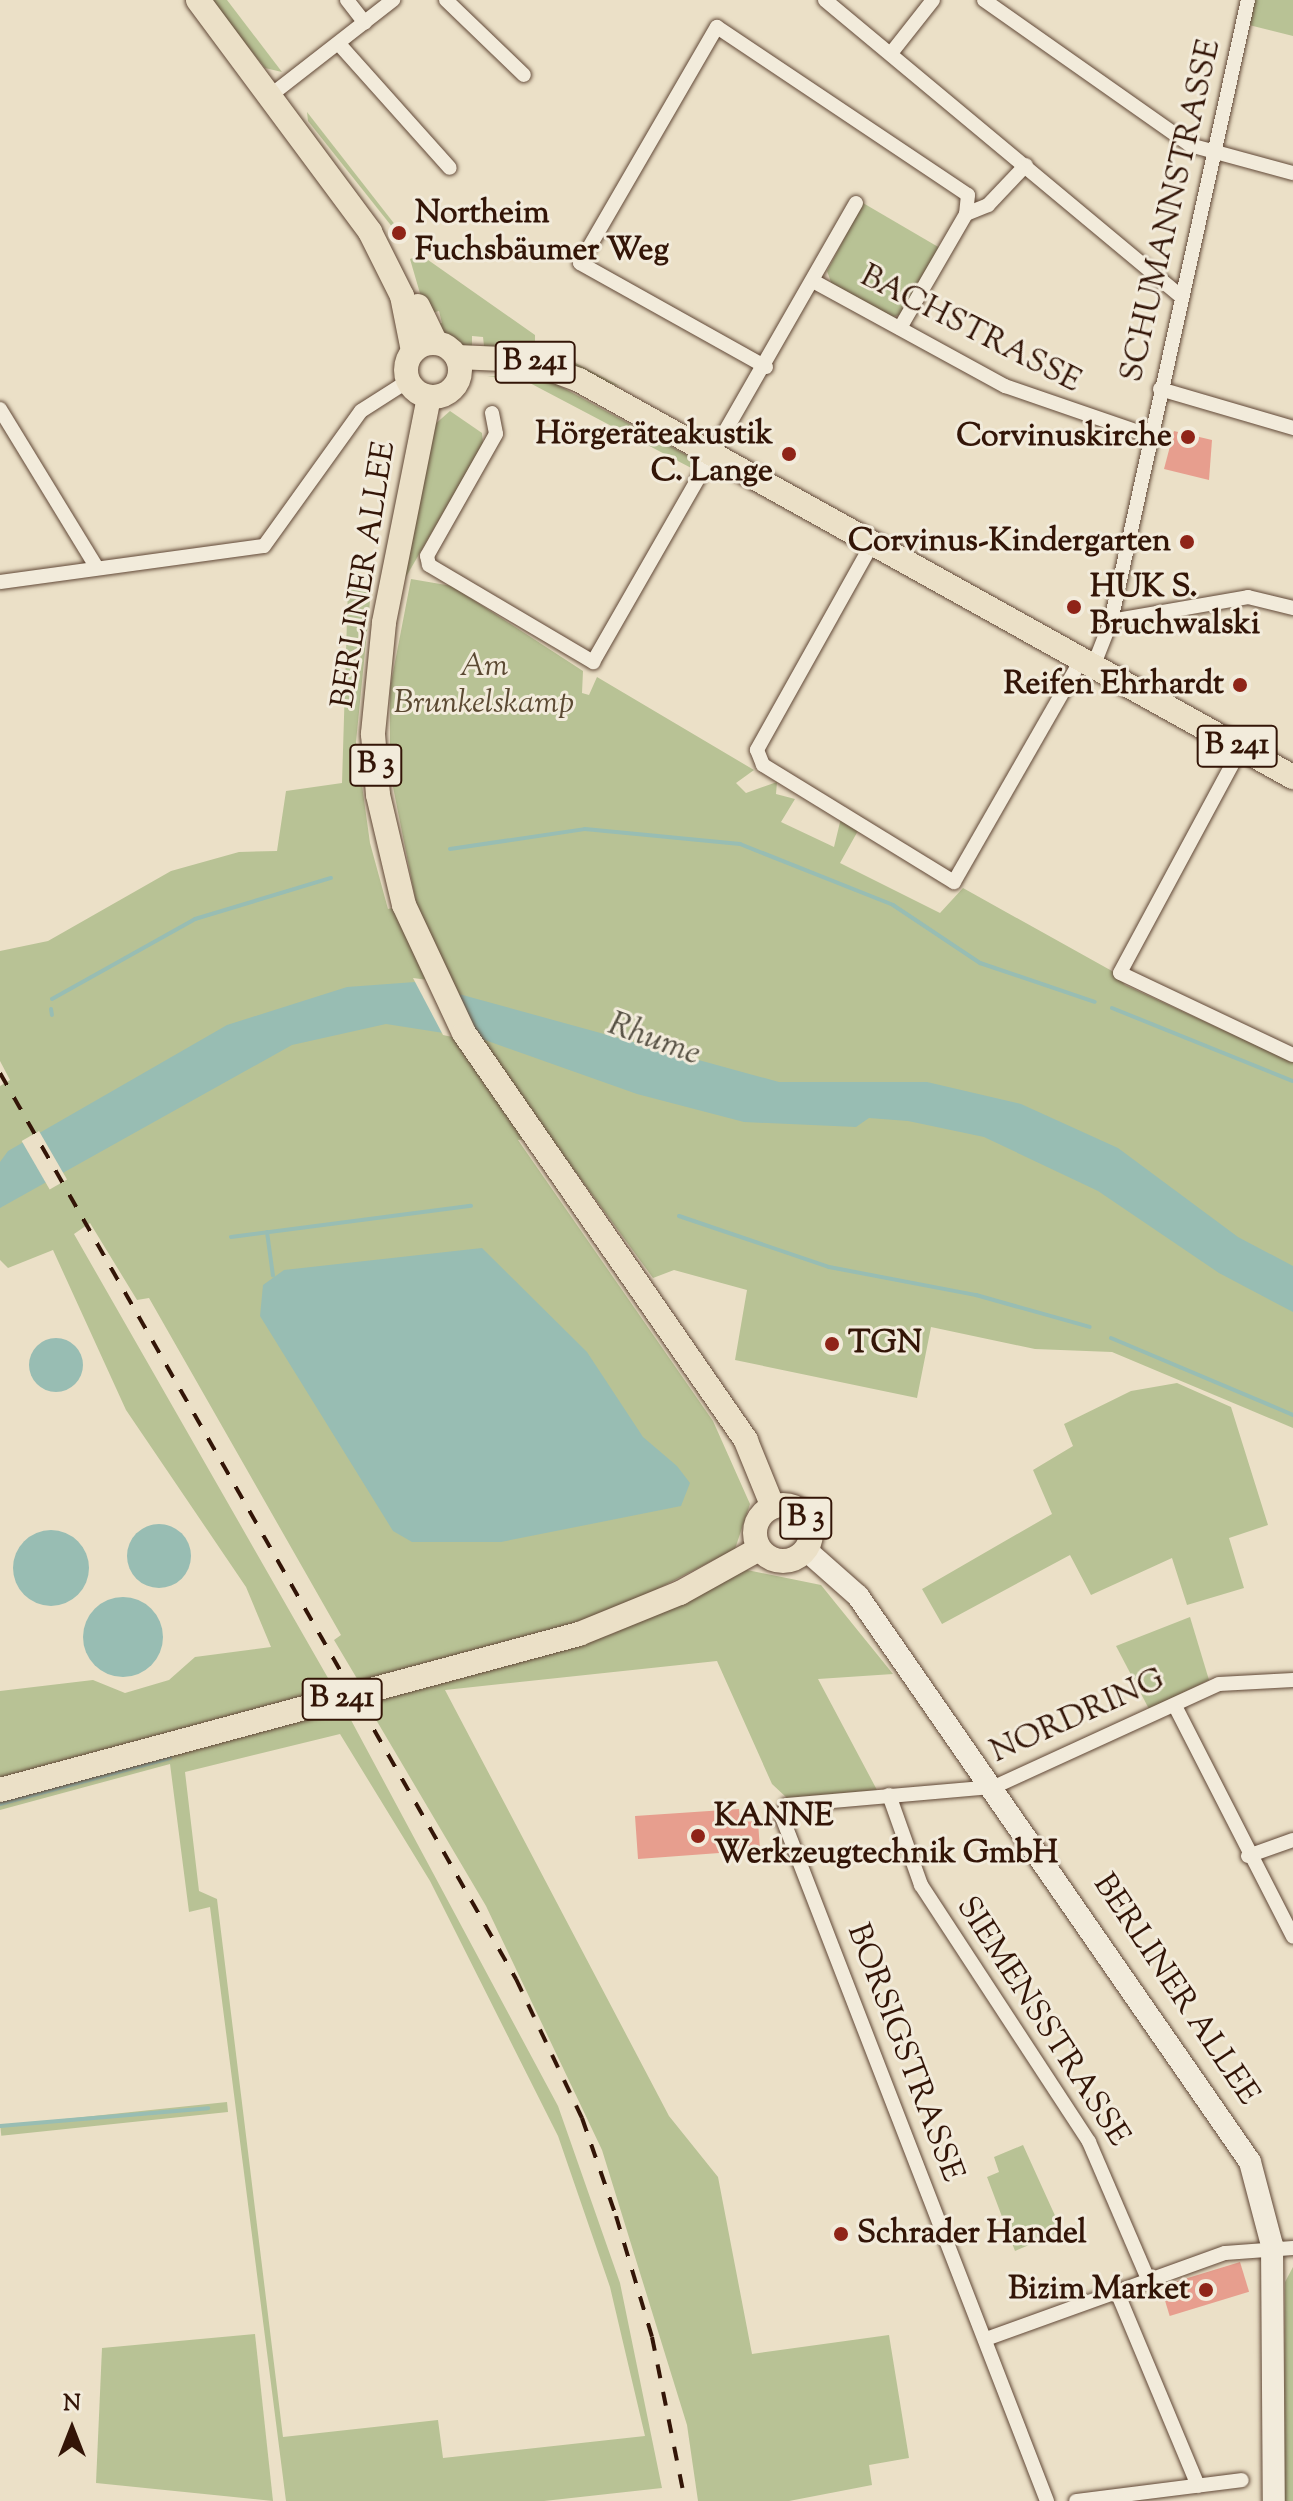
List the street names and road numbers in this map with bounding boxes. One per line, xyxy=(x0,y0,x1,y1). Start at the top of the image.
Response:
street label: SCHUMANNSTRASSE xyxy=(1114,36,1230,386)
street label: BACHSTRASSE xyxy=(853,258,1087,402)
road number: B 241 xyxy=(493,336,577,388)
street label: BERLINER ALLEE xyxy=(325,439,405,711)
road number: B 241 xyxy=(1195,720,1279,772)
road number: B 3 xyxy=(348,739,404,791)
road number: B 3 xyxy=(778,1492,834,1544)
street label: NORDRING xyxy=(985,1662,1171,1772)
road number: B 241 xyxy=(300,1673,384,1725)
street label: BERLINER ALLEE xyxy=(1084,1867,1266,2113)
street label: SIEMENSSTRASSE xyxy=(947,1890,1137,2154)
street label: BORSIGSTRASSE xyxy=(837,1919,971,2187)

